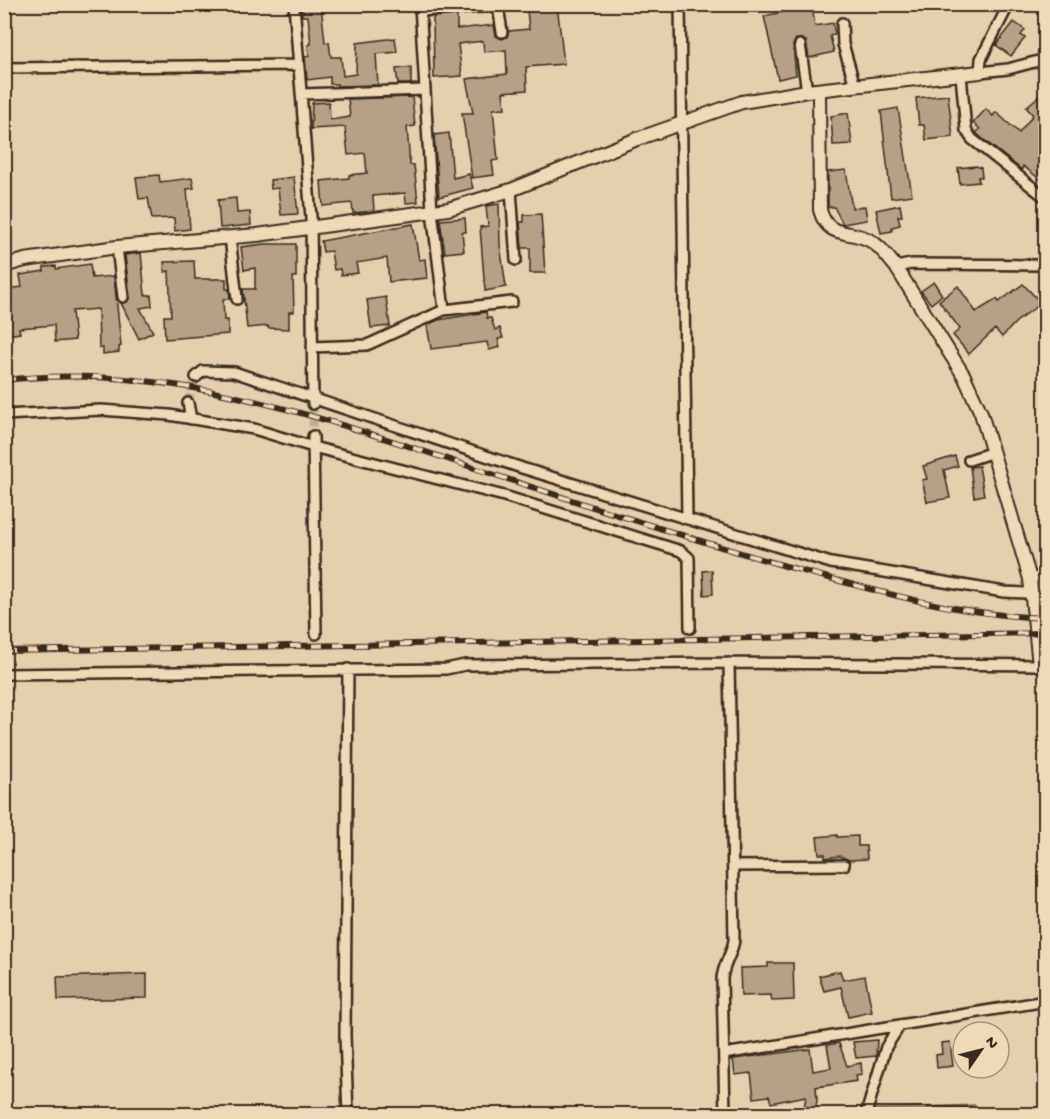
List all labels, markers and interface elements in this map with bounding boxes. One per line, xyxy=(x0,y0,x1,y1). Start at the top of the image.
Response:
north arrow xyxy=(951,1020,1011,1080)
text: N xyxy=(980,1034,1002,1054)

